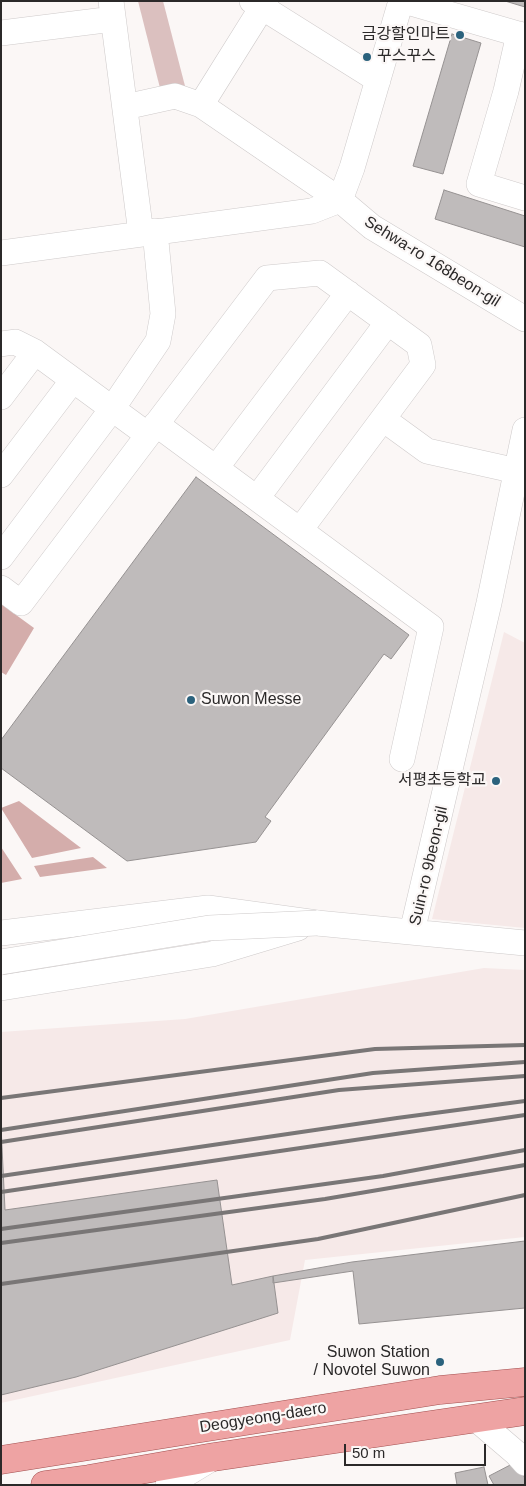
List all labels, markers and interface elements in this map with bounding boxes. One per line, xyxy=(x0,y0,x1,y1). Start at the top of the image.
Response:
place label: 금강할인마트 xyxy=(362,25,450,45)
marker: 금강할인마트 xyxy=(454,29,466,41)
place label: 꾸스꾸스 xyxy=(377,47,436,67)
marker: 꾸스꾸스 xyxy=(361,51,373,63)
street label: Sehwa-ro 168beon-gil xyxy=(361,212,503,312)
place label: Suwon Messe xyxy=(201,690,301,710)
marker: Suwon Messe xyxy=(185,694,197,706)
place label: 서평초등학교 xyxy=(398,771,486,791)
marker: 서평초등학교 xyxy=(490,775,502,787)
street label: Suin-ro 9beon-gil xyxy=(406,804,452,928)
place label: Suwon Station / Novotel Suwon xyxy=(313,1343,430,1381)
marker: Suwon Station / Novotel Suwon xyxy=(434,1356,446,1368)
street label: Deogyeong-daero xyxy=(198,1398,328,1438)
scale bar xyxy=(346,1434,488,1466)
text: 50 m xyxy=(352,1444,385,1461)

